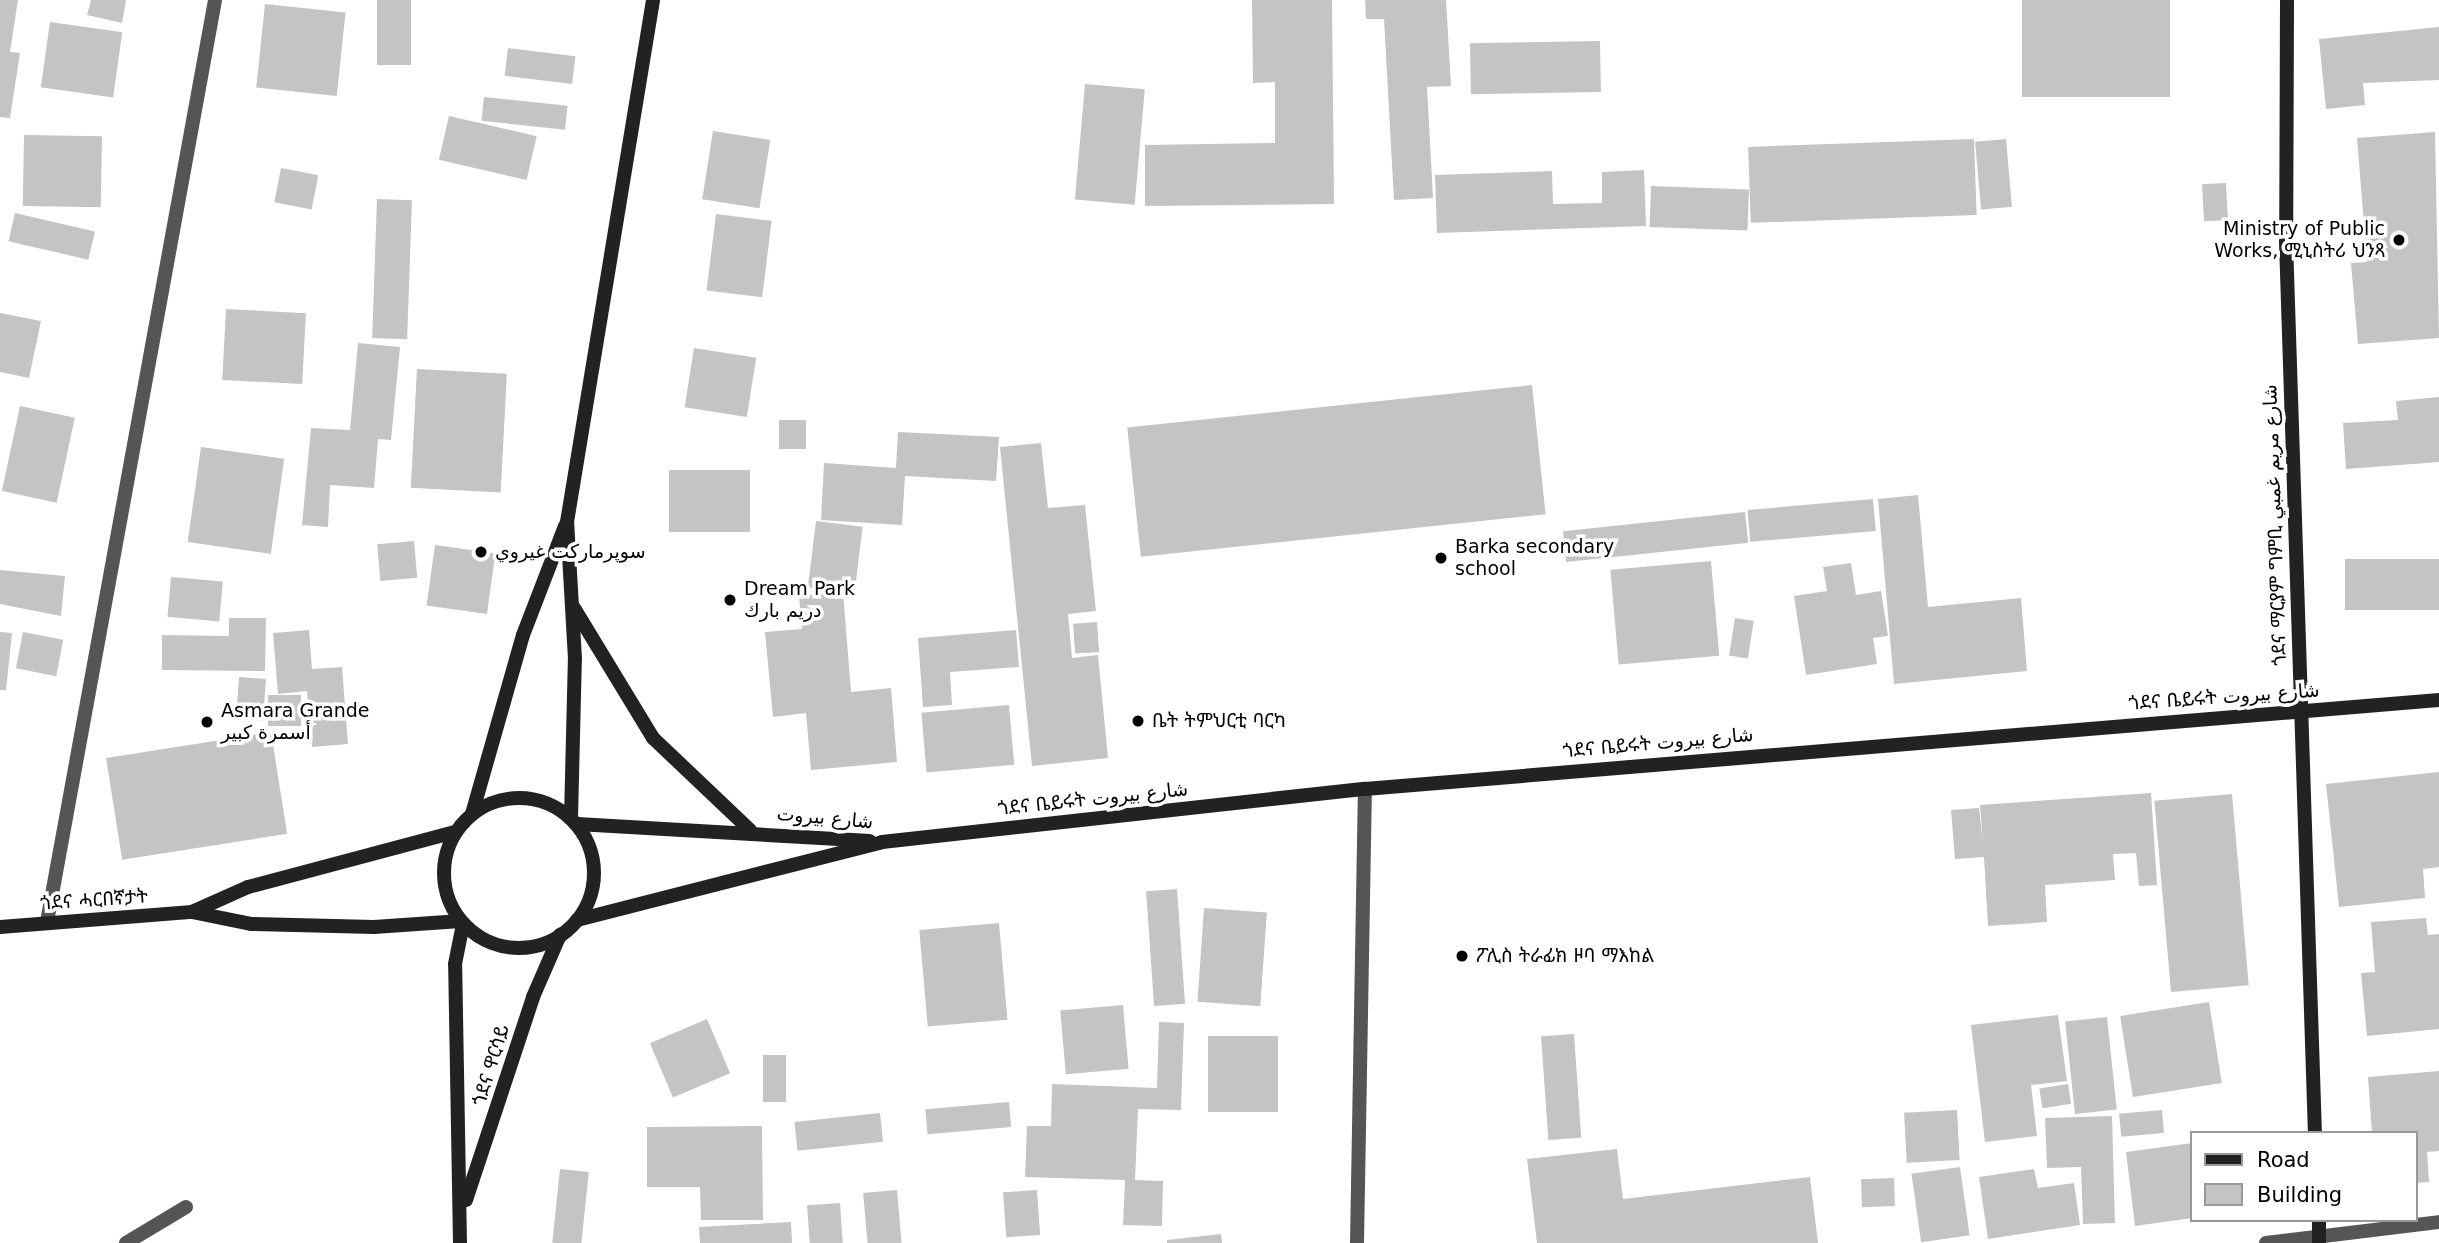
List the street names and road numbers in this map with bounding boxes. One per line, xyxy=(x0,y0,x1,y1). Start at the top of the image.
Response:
street label: ጎደና ማርያም ግምቢ شارع مريم غمبي xyxy=(2259,384,2291,666)
street label: ጎደና ቤይሩት شارع بيروت xyxy=(2128,679,2320,715)
street label: ጎደና ቤይሩት شارع بيروت xyxy=(1562,723,1754,763)
street label: ጎደና ቤይሩት شارع بيروت xyxy=(997,778,1189,820)
street label: شارع بيروت xyxy=(776,802,874,834)
street label: ጎደና ሓርበኛታት xyxy=(40,885,148,915)
street label: ጎደና ዋርሳይ xyxy=(468,1021,514,1109)

